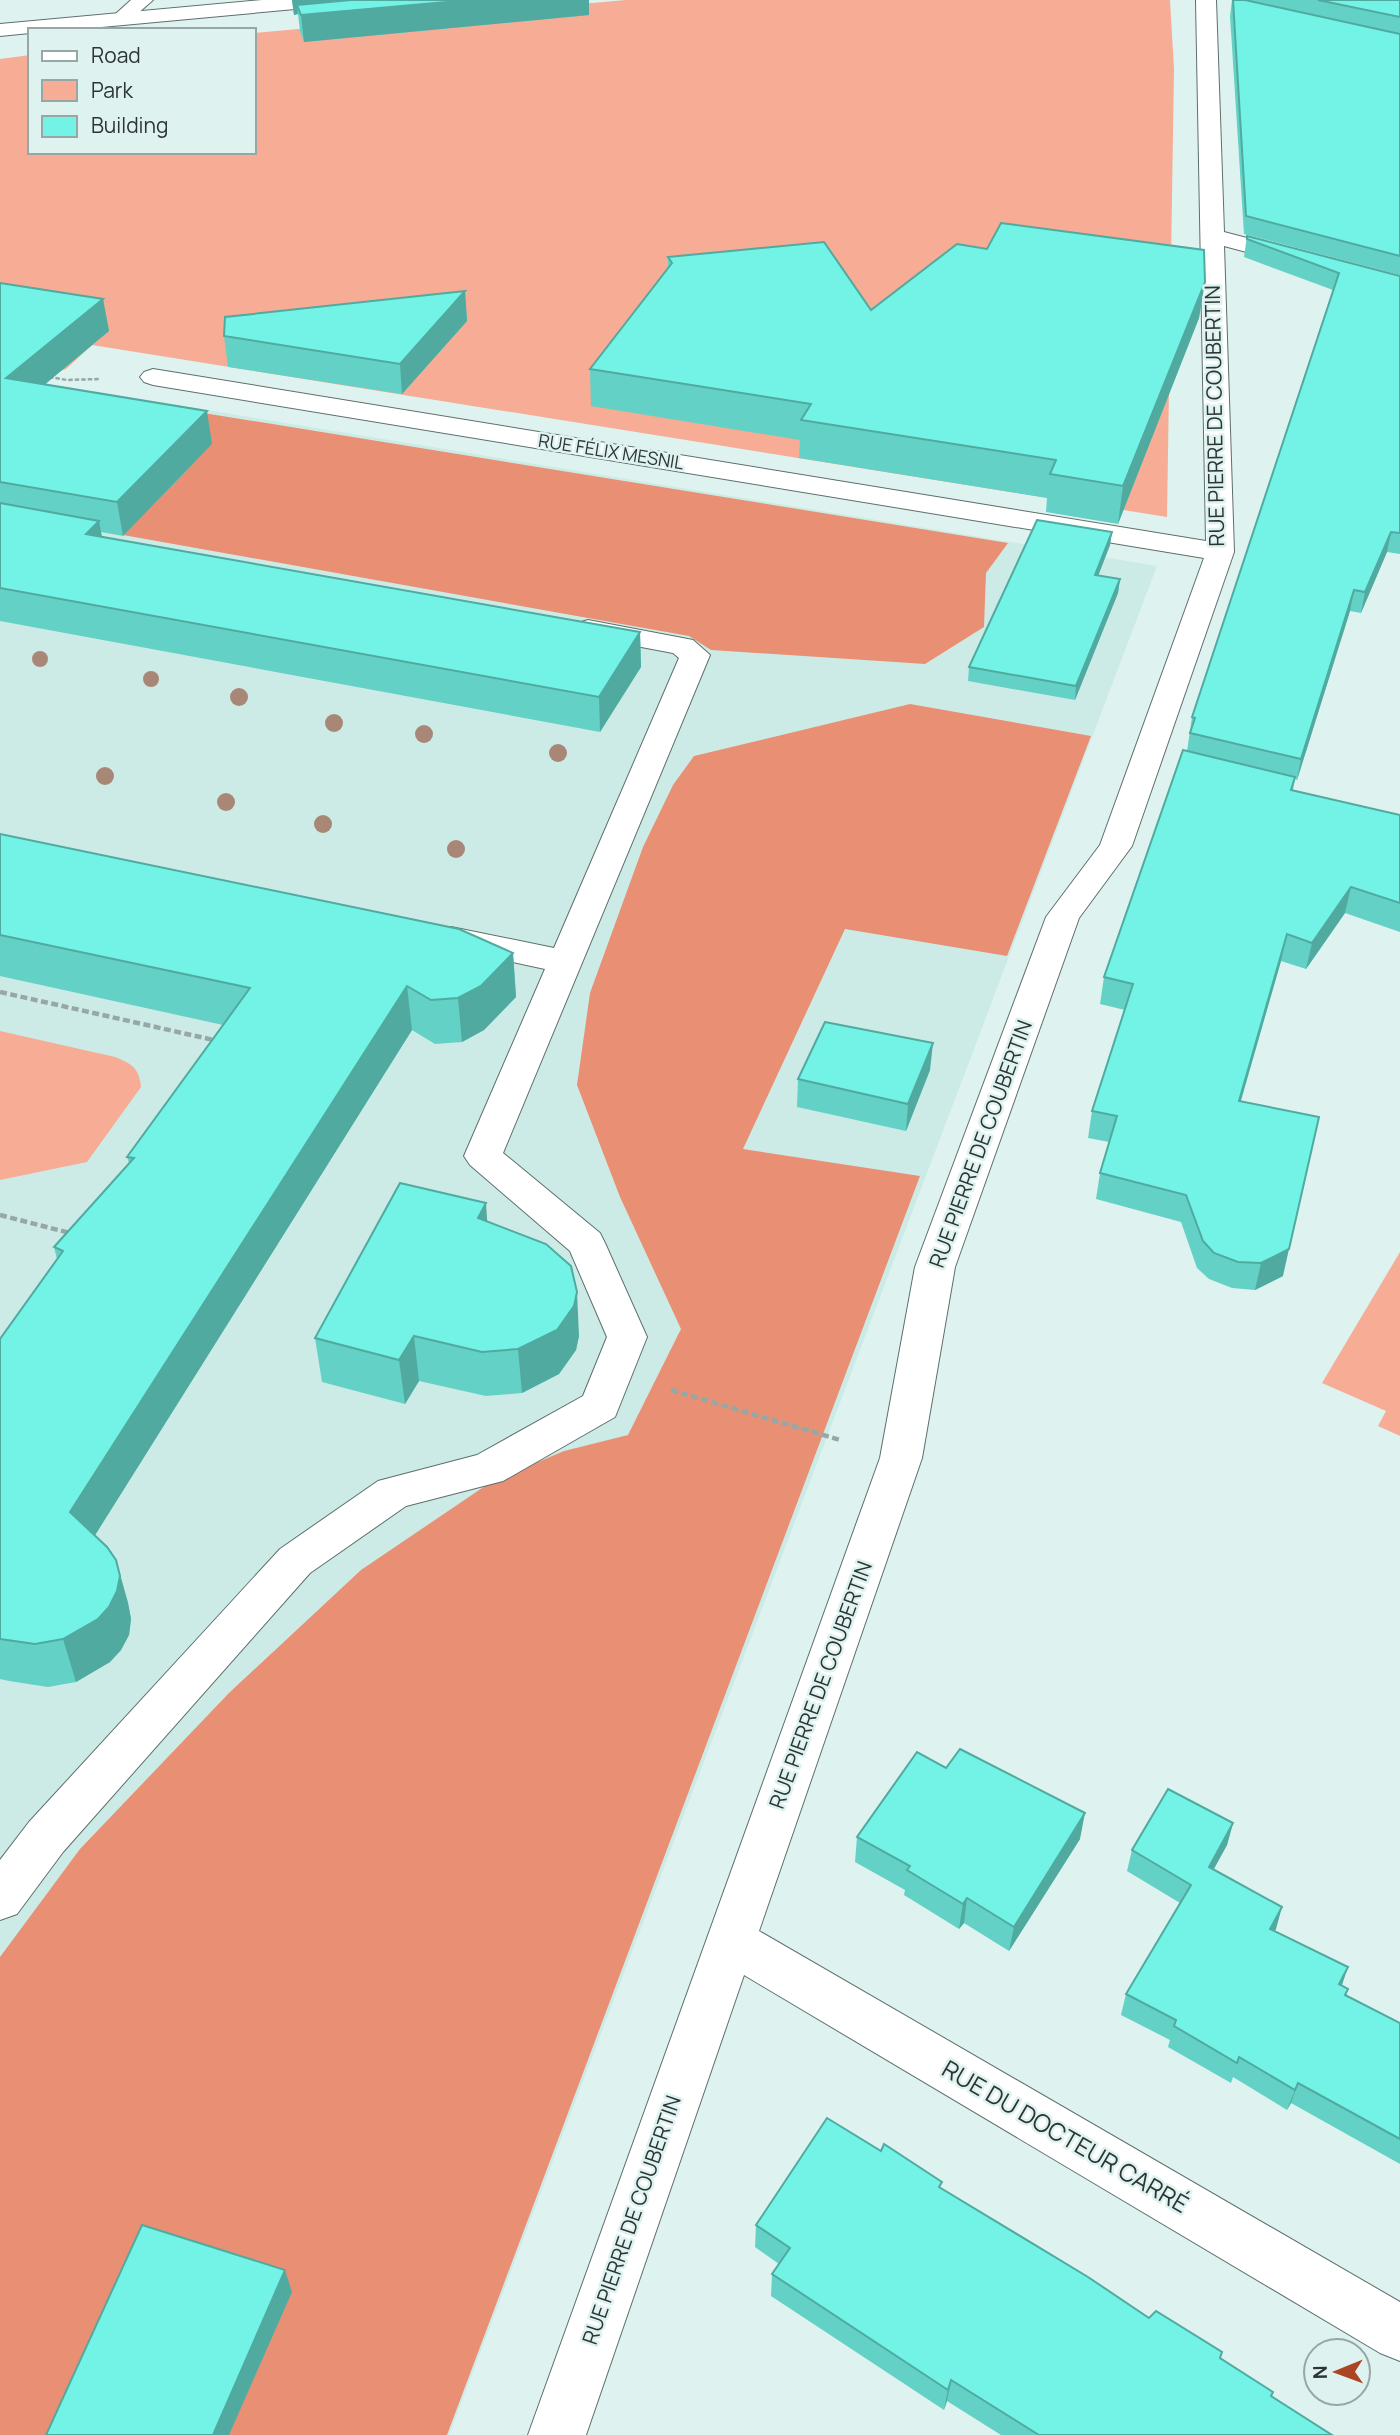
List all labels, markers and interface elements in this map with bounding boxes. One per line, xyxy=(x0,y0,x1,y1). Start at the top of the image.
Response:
legend xyxy=(28,28,256,154)
text: Road xyxy=(91,41,141,69)
text: Park xyxy=(91,76,133,104)
text: Building xyxy=(91,111,168,139)
street label: RUE PIERRE DE COUBERTIN xyxy=(1198,285,1230,547)
street label: RUE FÉLIX MESNIL xyxy=(537,428,686,474)
street label: RUE PIERRE DE COUBERTIN xyxy=(922,1016,1038,1271)
street label: RUE PIERRE DE COUBERTIN xyxy=(762,1557,878,1812)
street label: RUE DU DOCTEUR CARRÉ xyxy=(936,2052,1195,2220)
street label: RUE PIERRE DE COUBERTIN xyxy=(575,2091,687,2348)
north arrow xyxy=(1302,2337,1372,2407)
text: N xyxy=(1307,2365,1333,2379)

